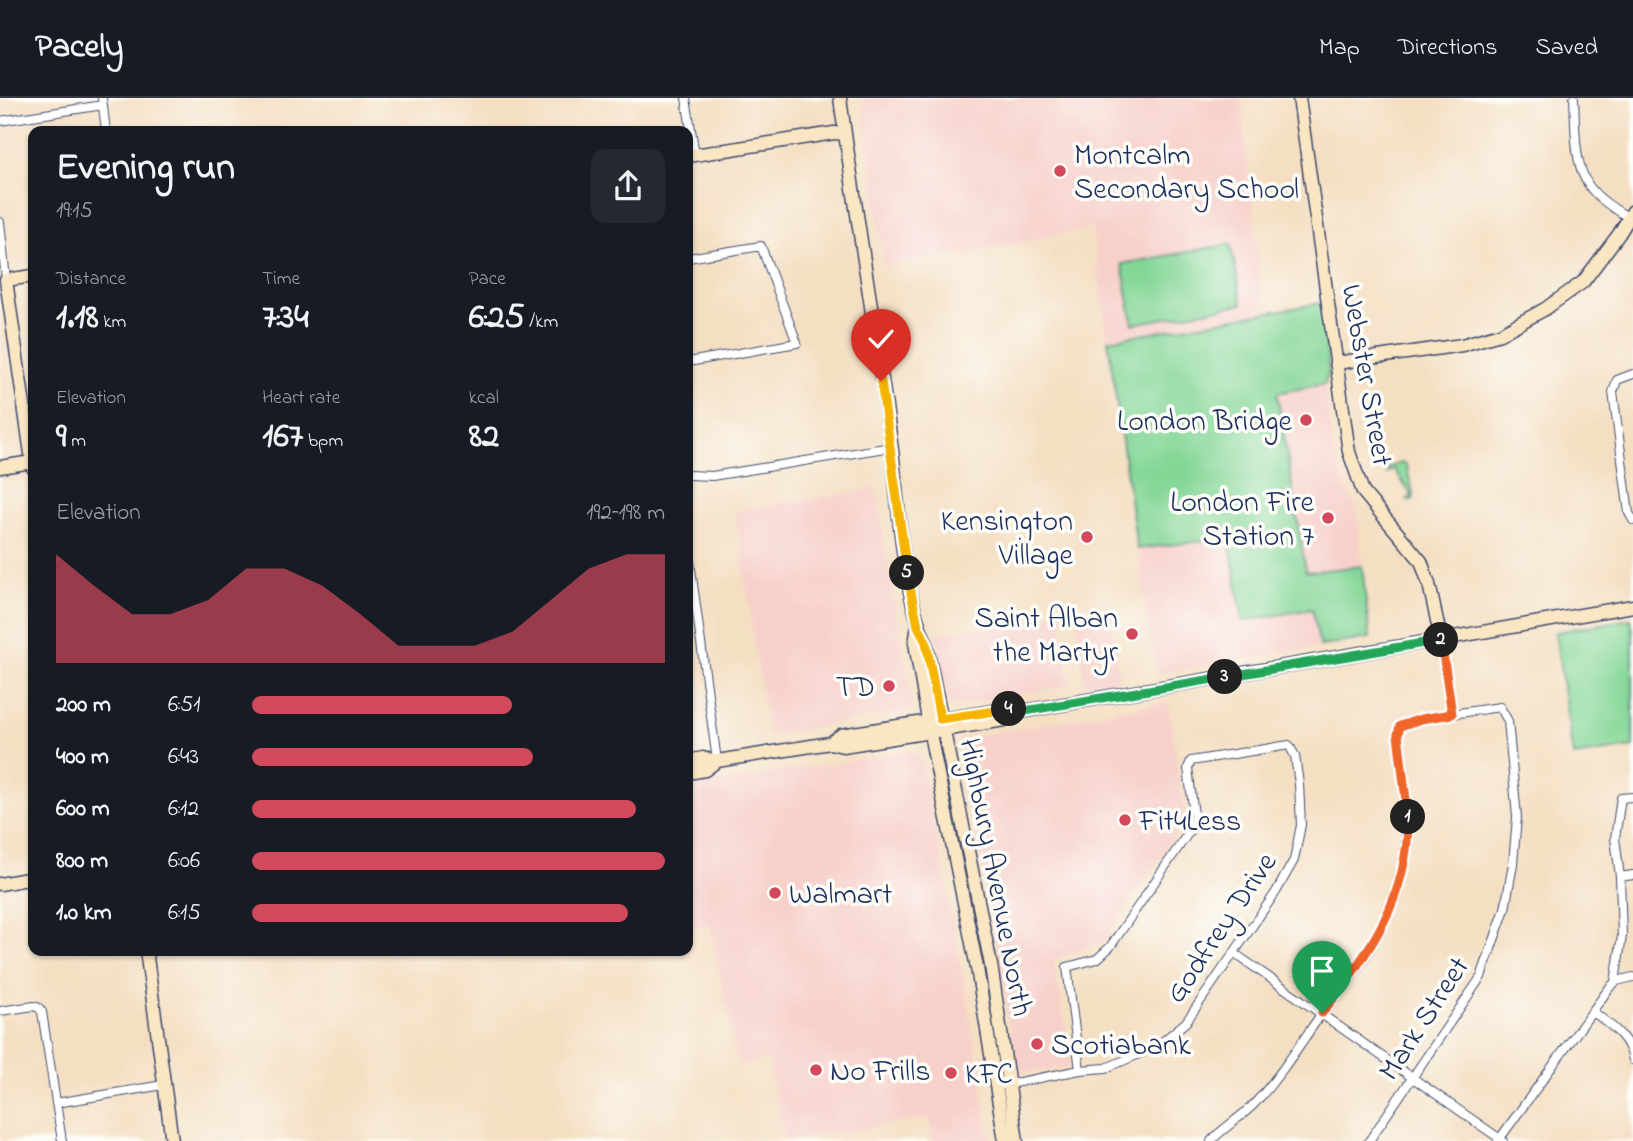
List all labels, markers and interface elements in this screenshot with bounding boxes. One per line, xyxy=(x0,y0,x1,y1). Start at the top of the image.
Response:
text: Pacely xyxy=(35,24,123,72)
text: Map xyxy=(1319,31,1360,66)
text: Directions xyxy=(1398,31,1497,66)
text: Saved xyxy=(1535,31,1598,66)
place label: Montcalm Secondary School xyxy=(1074,135,1299,213)
text: Evening run xyxy=(56,141,235,197)
button: share xyxy=(591,149,665,223)
marker: Montcalm Secondary School xyxy=(1052,163,1068,179)
text: 19:15 xyxy=(56,195,93,228)
text: Distance xyxy=(56,266,126,293)
text: Time xyxy=(262,266,300,293)
text: Pace xyxy=(469,266,506,293)
street label: Webster Street xyxy=(1327,281,1403,470)
text: 1.18 xyxy=(56,293,99,344)
text: 7:34 xyxy=(262,293,309,344)
text: 6:25 xyxy=(469,293,524,344)
text: km xyxy=(99,309,126,336)
text: /km xyxy=(524,309,558,336)
pin xyxy=(851,309,911,381)
icon: check xyxy=(862,320,900,358)
text: Elevation xyxy=(56,385,126,412)
text: Heart rate xyxy=(262,385,340,412)
text: kcal xyxy=(469,385,499,412)
place label: London Bridge xyxy=(1117,401,1293,445)
text: 9 xyxy=(56,412,67,463)
text: 167 xyxy=(262,412,303,463)
text: 82 xyxy=(469,412,499,463)
marker: London Bridge xyxy=(1298,412,1314,428)
text: m xyxy=(67,428,86,455)
text: bpm xyxy=(303,428,343,455)
place label: London Fire Station 7 xyxy=(1170,482,1315,560)
text: Elevation xyxy=(56,497,141,530)
text: 192–198 m xyxy=(586,497,665,530)
place label: Kensington Village xyxy=(941,501,1074,579)
marker: London Fire Station 7 xyxy=(1320,510,1336,526)
marker: Kensington Village xyxy=(1079,529,1095,545)
pin: 5 xyxy=(890,556,925,590)
text: 5 xyxy=(901,559,912,586)
place label: Saint Alban the Martyr xyxy=(974,598,1119,676)
pin: 2 xyxy=(1424,622,1458,658)
marker: Saint Alban the Martyr xyxy=(1124,626,1140,642)
text: 2 xyxy=(1436,626,1445,653)
pin: 3 xyxy=(1208,660,1242,694)
text: 3 xyxy=(1221,663,1228,690)
place label: TD xyxy=(836,667,875,711)
marker: TD xyxy=(881,678,897,694)
text: 200 m xyxy=(56,689,111,722)
text: 6:51 xyxy=(168,689,201,722)
pin: 4 xyxy=(992,692,1026,726)
text: 4 xyxy=(1005,695,1012,722)
street label: Highbury Avenue North xyxy=(946,735,1043,1020)
text: 400 m xyxy=(56,741,109,774)
text: 6:43 xyxy=(168,741,199,774)
text: 600 m xyxy=(56,793,110,826)
text: 6:12 xyxy=(168,793,199,826)
pin: 1 xyxy=(1390,800,1426,834)
place label: Fit4Less xyxy=(1138,801,1241,845)
text: 1 xyxy=(1404,803,1411,830)
marker: Fit4Less xyxy=(1117,812,1133,828)
street label: Godfrey Drive xyxy=(1156,844,1290,1013)
text: 800 m xyxy=(56,845,108,878)
text: 6:06 xyxy=(168,845,200,878)
place label: Walmart xyxy=(789,874,892,918)
marker: Walmart xyxy=(767,885,783,901)
text: 1.0 km xyxy=(56,897,112,930)
text: 6:15 xyxy=(168,897,201,930)
pin xyxy=(1292,941,1352,1013)
street label: Mark Street xyxy=(1369,949,1482,1090)
icon: arrive xyxy=(1303,952,1341,990)
place label: Scotiabank xyxy=(1051,1025,1192,1069)
marker: Scotiabank xyxy=(1029,1036,1045,1052)
place label: No Frills xyxy=(830,1051,930,1095)
place label: KFC xyxy=(965,1054,1013,1098)
marker: No Frills xyxy=(808,1062,824,1078)
marker: KFC xyxy=(943,1065,959,1081)

